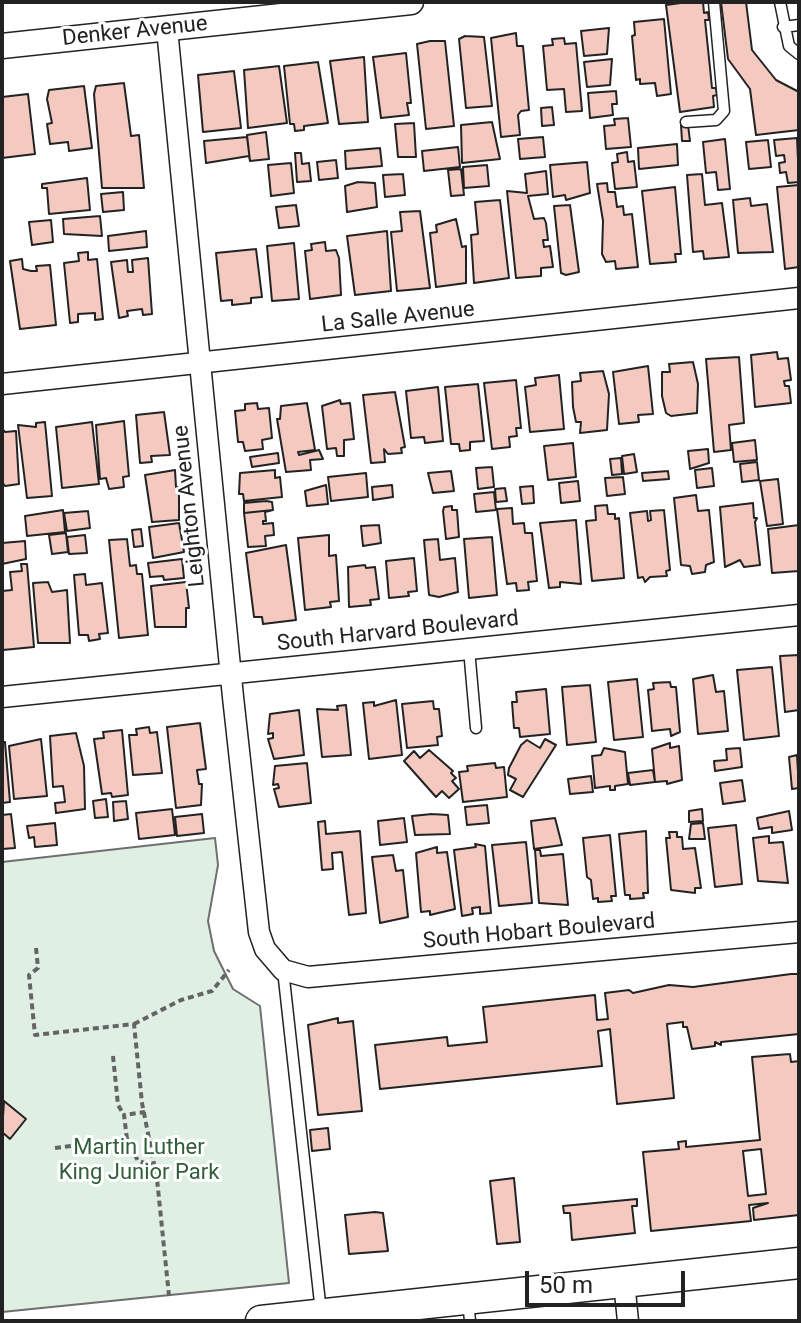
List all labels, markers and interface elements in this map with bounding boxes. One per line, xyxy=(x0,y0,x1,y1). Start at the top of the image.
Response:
street label: Denker Avenue xyxy=(61,11,209,53)
street label: La Salle Avenue xyxy=(320,297,476,339)
street label: Leighton Avenue xyxy=(168,424,212,588)
street label: South Harvard Boulevard xyxy=(276,606,520,658)
street label: South Hobart Boulevard xyxy=(422,909,656,955)
park label: Martin Luther King Junior Park xyxy=(59,1135,219,1186)
scale bar xyxy=(529,1255,689,1305)
text: 50 m xyxy=(539,1271,593,1299)

